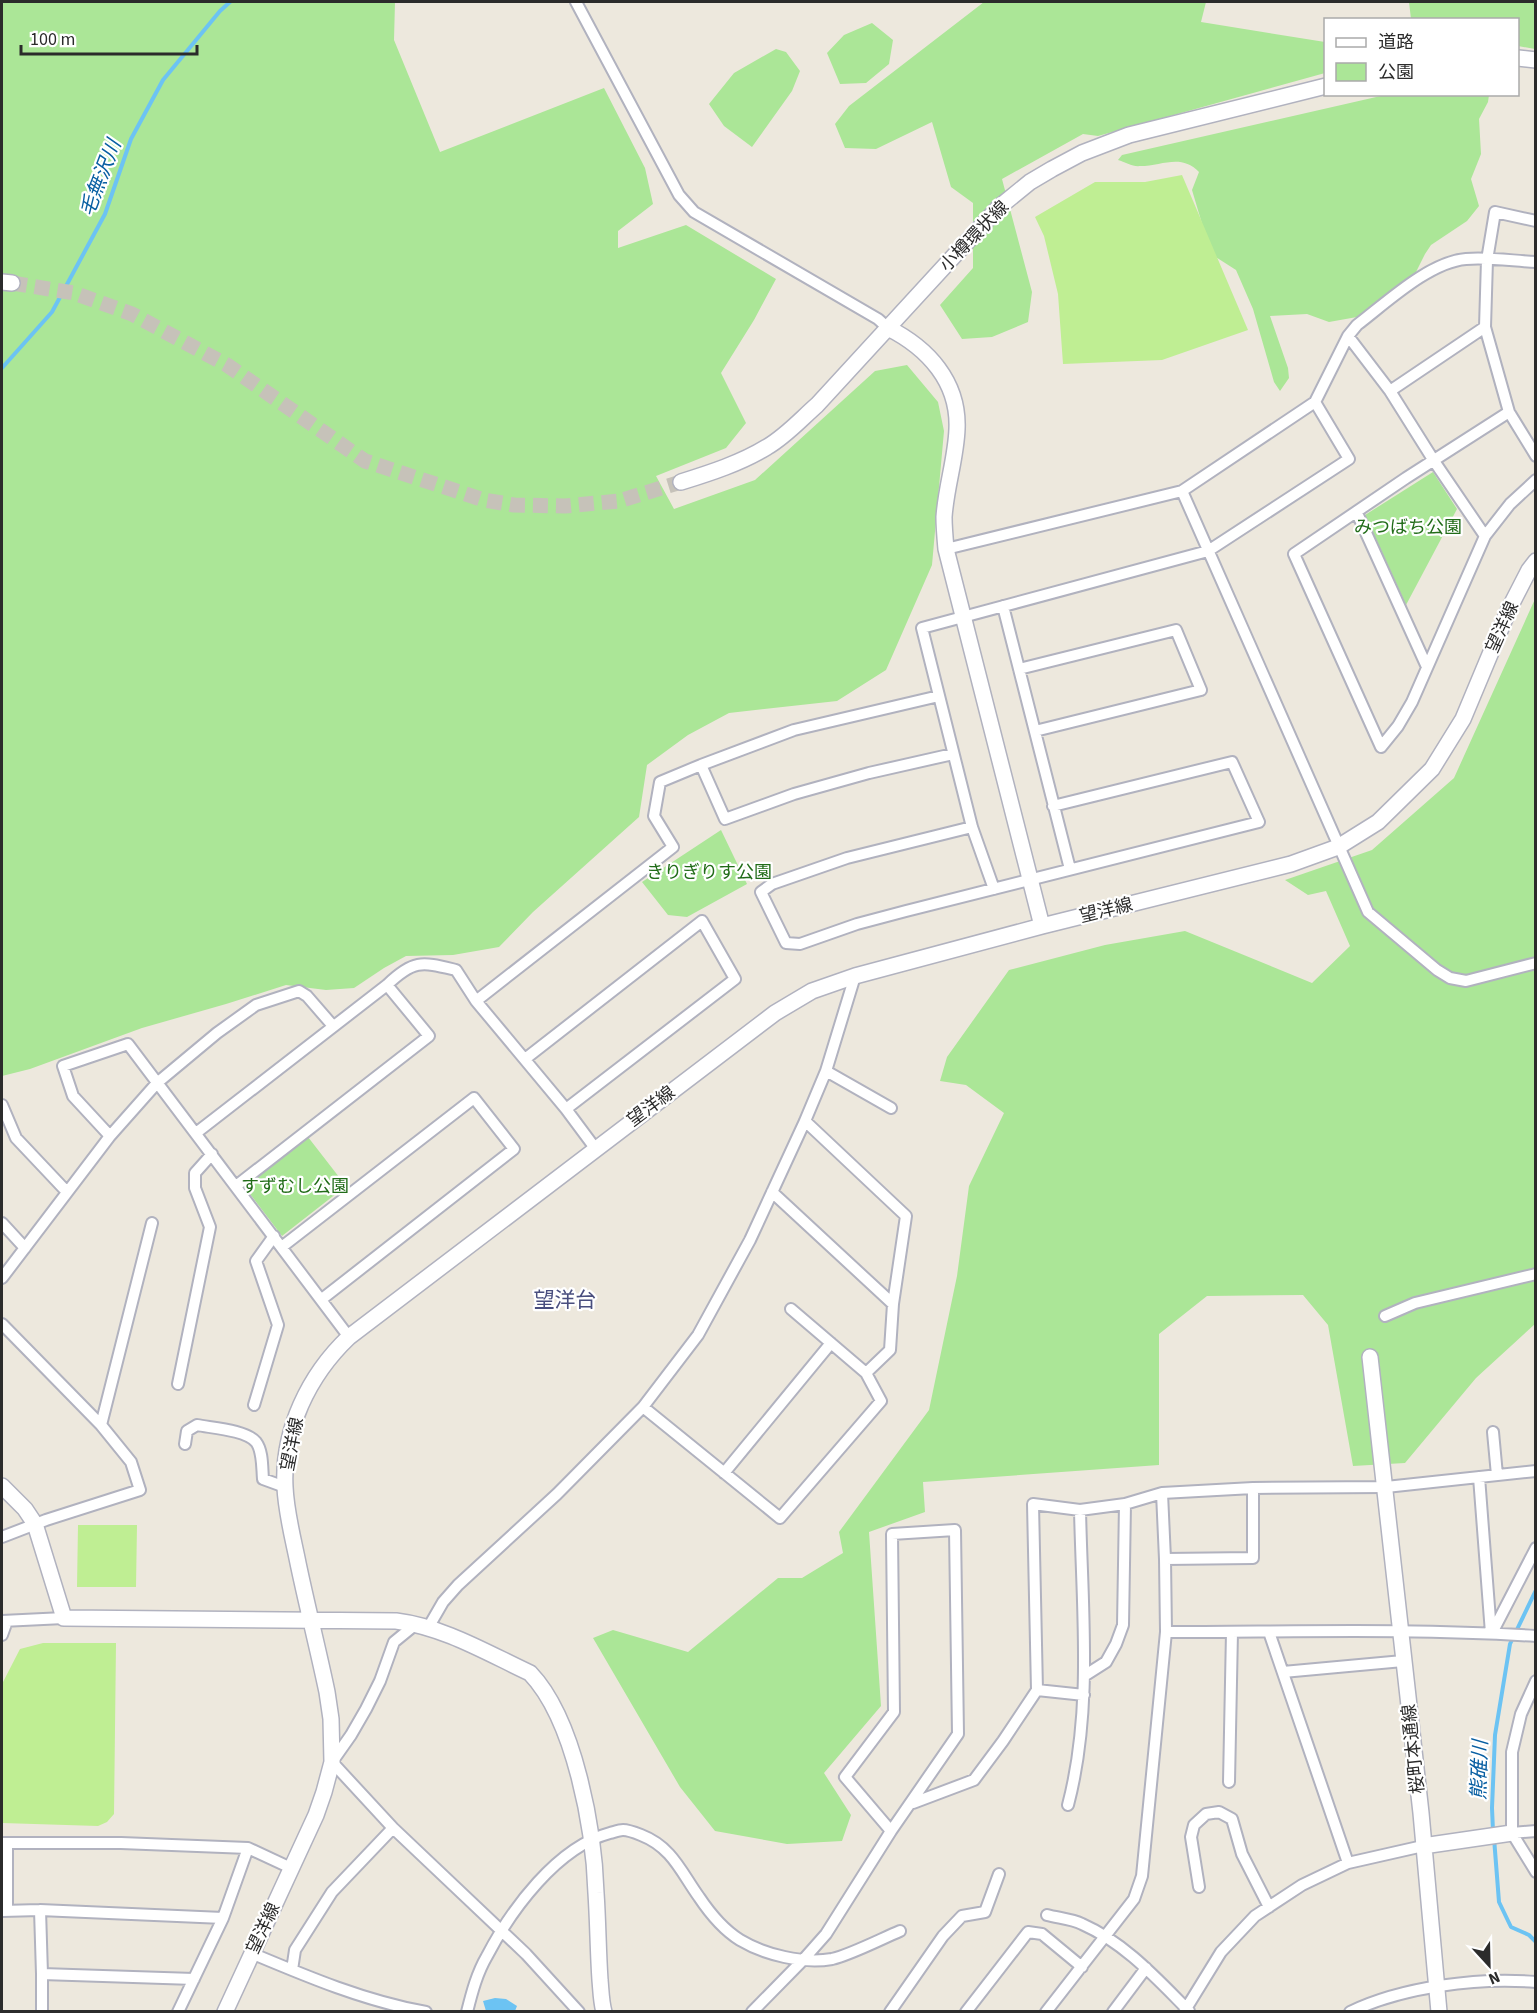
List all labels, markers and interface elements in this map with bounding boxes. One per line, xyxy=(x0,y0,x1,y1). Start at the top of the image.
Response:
scale bar xyxy=(21,18,196,56)
legend xyxy=(1324,18,1519,96)
text: 100 m xyxy=(30,27,75,52)
text: 道路 xyxy=(1378,30,1414,55)
text: 公園 xyxy=(1378,60,1414,85)
water label: 毛無沢川 xyxy=(74,134,129,221)
street label: 小樽環状線 xyxy=(934,195,1015,277)
park label: みつばち公園 xyxy=(1354,515,1462,540)
street label: 望洋線 xyxy=(1480,597,1525,657)
park label: きりぎりす公園 xyxy=(646,860,772,885)
street label: 望洋線 xyxy=(1077,892,1135,929)
street label: 望洋線 xyxy=(622,1080,680,1133)
park label: すずむし公園 xyxy=(241,1174,349,1199)
district label: 望洋台 xyxy=(534,1285,597,1315)
street label: 望洋線 xyxy=(275,1415,310,1473)
street label: 桜町本通線 xyxy=(1396,1703,1431,1795)
water label: 熊碓川 xyxy=(1465,1738,1495,1801)
street label: 望洋線 xyxy=(241,1898,286,1958)
north arrow xyxy=(1459,1935,1519,1995)
text: N xyxy=(1485,1966,1503,1990)

